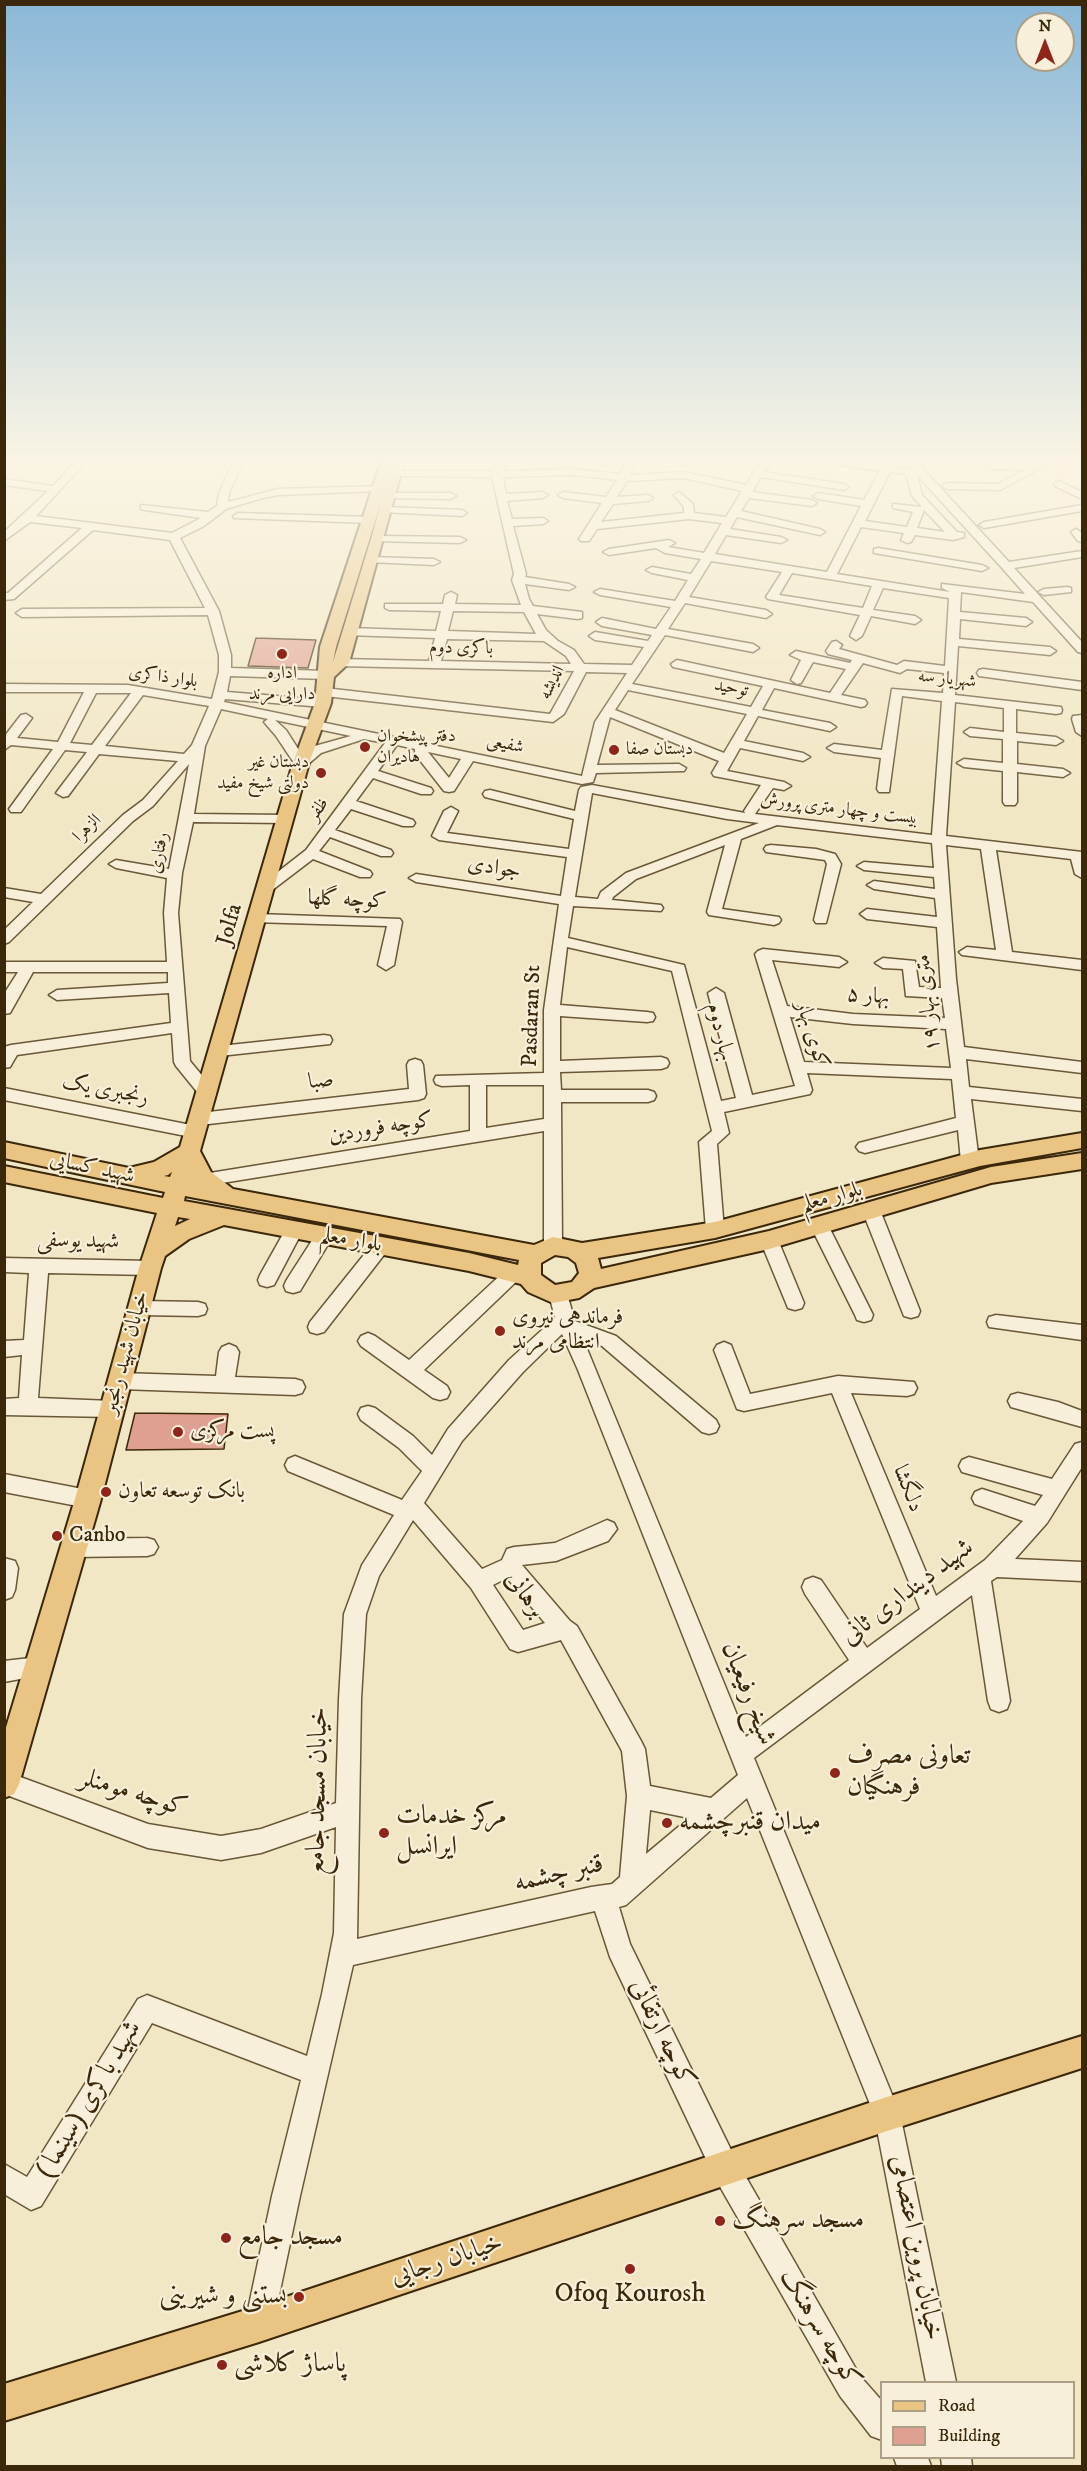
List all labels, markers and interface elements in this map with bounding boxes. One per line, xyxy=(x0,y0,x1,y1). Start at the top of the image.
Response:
north arrow xyxy=(1015,12,1075,72)
text: N xyxy=(1038,16,1052,36)
street label: باکری دوم xyxy=(429,638,493,660)
marker: اداره دارایی مرند xyxy=(275,647,289,661)
street label: بلوار ذاکری xyxy=(127,662,199,694)
street label: اندیشه xyxy=(535,662,571,704)
place label: اداره دارایی مرند xyxy=(249,663,315,706)
street label: شهریار سه xyxy=(917,666,977,694)
street label: توحید xyxy=(712,675,750,703)
place label: دفتر پیشخوان هادیران xyxy=(377,726,456,768)
street label: شفیعی xyxy=(485,731,525,759)
place label: دبستان صفا xyxy=(626,739,693,761)
marker: دفتر پیشخوان هادیران xyxy=(358,740,372,754)
marker: دبستان صفا xyxy=(607,743,621,757)
place label: دبستان غیر دولتی شیخ مفید xyxy=(217,752,309,795)
marker: دبستان غیر دولتی شیخ مفید xyxy=(314,766,328,780)
street label: بیست و چهار متری پرورش xyxy=(759,790,919,830)
street label: ظفر xyxy=(303,794,335,826)
street label: الزهرا xyxy=(69,810,107,848)
street label: رفتاری xyxy=(145,830,175,876)
street label: جوادی xyxy=(466,852,522,886)
street label: کوچه گلها xyxy=(307,886,387,916)
street label: Jolfa xyxy=(213,901,249,949)
street label: ۱۹ متری بهار xyxy=(911,953,947,1053)
street label: Pasdaran St xyxy=(518,965,548,1067)
street label: بهار ۵ xyxy=(846,982,890,1012)
street label: کوی بهار xyxy=(788,998,834,1072)
street label: بهار دوم xyxy=(699,1000,739,1064)
street label: صبا xyxy=(307,1067,335,1097)
street label: رنجبری یک xyxy=(59,1070,151,1112)
street label: کوچه فروردین xyxy=(327,1108,435,1150)
street label: شهید کسایی xyxy=(47,1147,137,1191)
street label: بلوار معلم xyxy=(798,1177,866,1219)
street label: بلوار معلم xyxy=(318,1223,384,1259)
street label: شهید یوسفی xyxy=(37,1228,119,1256)
street label: خیابان شهید رنجبر xyxy=(98,1289,156,1417)
place label: فرماندهی نیروی انتظامی مرند xyxy=(512,1305,623,1356)
marker: فرماندهی نیروی انتظامی مرند xyxy=(493,1324,507,1338)
place label: پست مرکزی xyxy=(190,1419,275,1445)
marker: پست مرکزی xyxy=(171,1425,185,1439)
street label: دلگشا xyxy=(886,1462,928,1516)
place label: بانک توسعه تعاون xyxy=(118,1479,245,1505)
marker: بانک توسعه تعاون xyxy=(99,1485,113,1499)
place label: Canbo xyxy=(69,1523,125,1549)
marker: Canbo xyxy=(50,1529,64,1543)
street label: شهید دینداری ثانی xyxy=(835,1532,981,1654)
street label: برهانی xyxy=(496,1565,552,1625)
street label: شیخ رفیعیان xyxy=(712,1638,782,1750)
street label: خیابان مسجد جامع xyxy=(301,1707,337,1875)
place label: تعاونی مصرف فرهنگیان xyxy=(847,1741,970,1804)
street label: کوچه مومنلر xyxy=(75,1762,191,1826)
marker: تعاونی مصرف فرهنگیان xyxy=(828,1766,842,1780)
place label: مرکز خدمات ایرانسل xyxy=(396,1801,507,1864)
place label: میدان قنبرچشمه xyxy=(679,1807,821,1839)
marker: میدان قنبرچشمه xyxy=(660,1816,674,1830)
marker: مرکز خدمات ایرانسل xyxy=(377,1826,391,1840)
street label: قنبر چشمه xyxy=(511,1849,607,1901)
street label: کوچه ارتقائی xyxy=(621,1974,701,2094)
street label: شهید باکری (سینما ) xyxy=(30,2015,150,2185)
street label: خیابان پروین اعتصامی xyxy=(881,2153,949,2343)
place label: مسجد سرهنگ xyxy=(732,2205,864,2237)
marker: مسجد سرهنگ xyxy=(713,2214,727,2228)
place label: مسجد جامع xyxy=(238,2222,343,2254)
street label: خیابان رجایی xyxy=(387,2228,507,2294)
marker: مسجد جامع xyxy=(219,2231,233,2245)
marker: Ofoq Kourosh xyxy=(623,2262,637,2276)
street label: کوچه سرهنگ xyxy=(771,2264,867,2394)
place label: Ofoq Kourosh xyxy=(554,2279,706,2311)
place label: بستنی و شیرینی xyxy=(159,2281,287,2313)
marker: بستنی و شیرینی xyxy=(292,2290,306,2304)
place label: پاساژ کلاشی xyxy=(234,2349,346,2381)
marker: پاساژ کلاشی xyxy=(215,2358,229,2372)
legend xyxy=(880,2381,1075,2459)
text: Road xyxy=(938,2395,975,2417)
text: Building xyxy=(938,2425,1000,2447)

